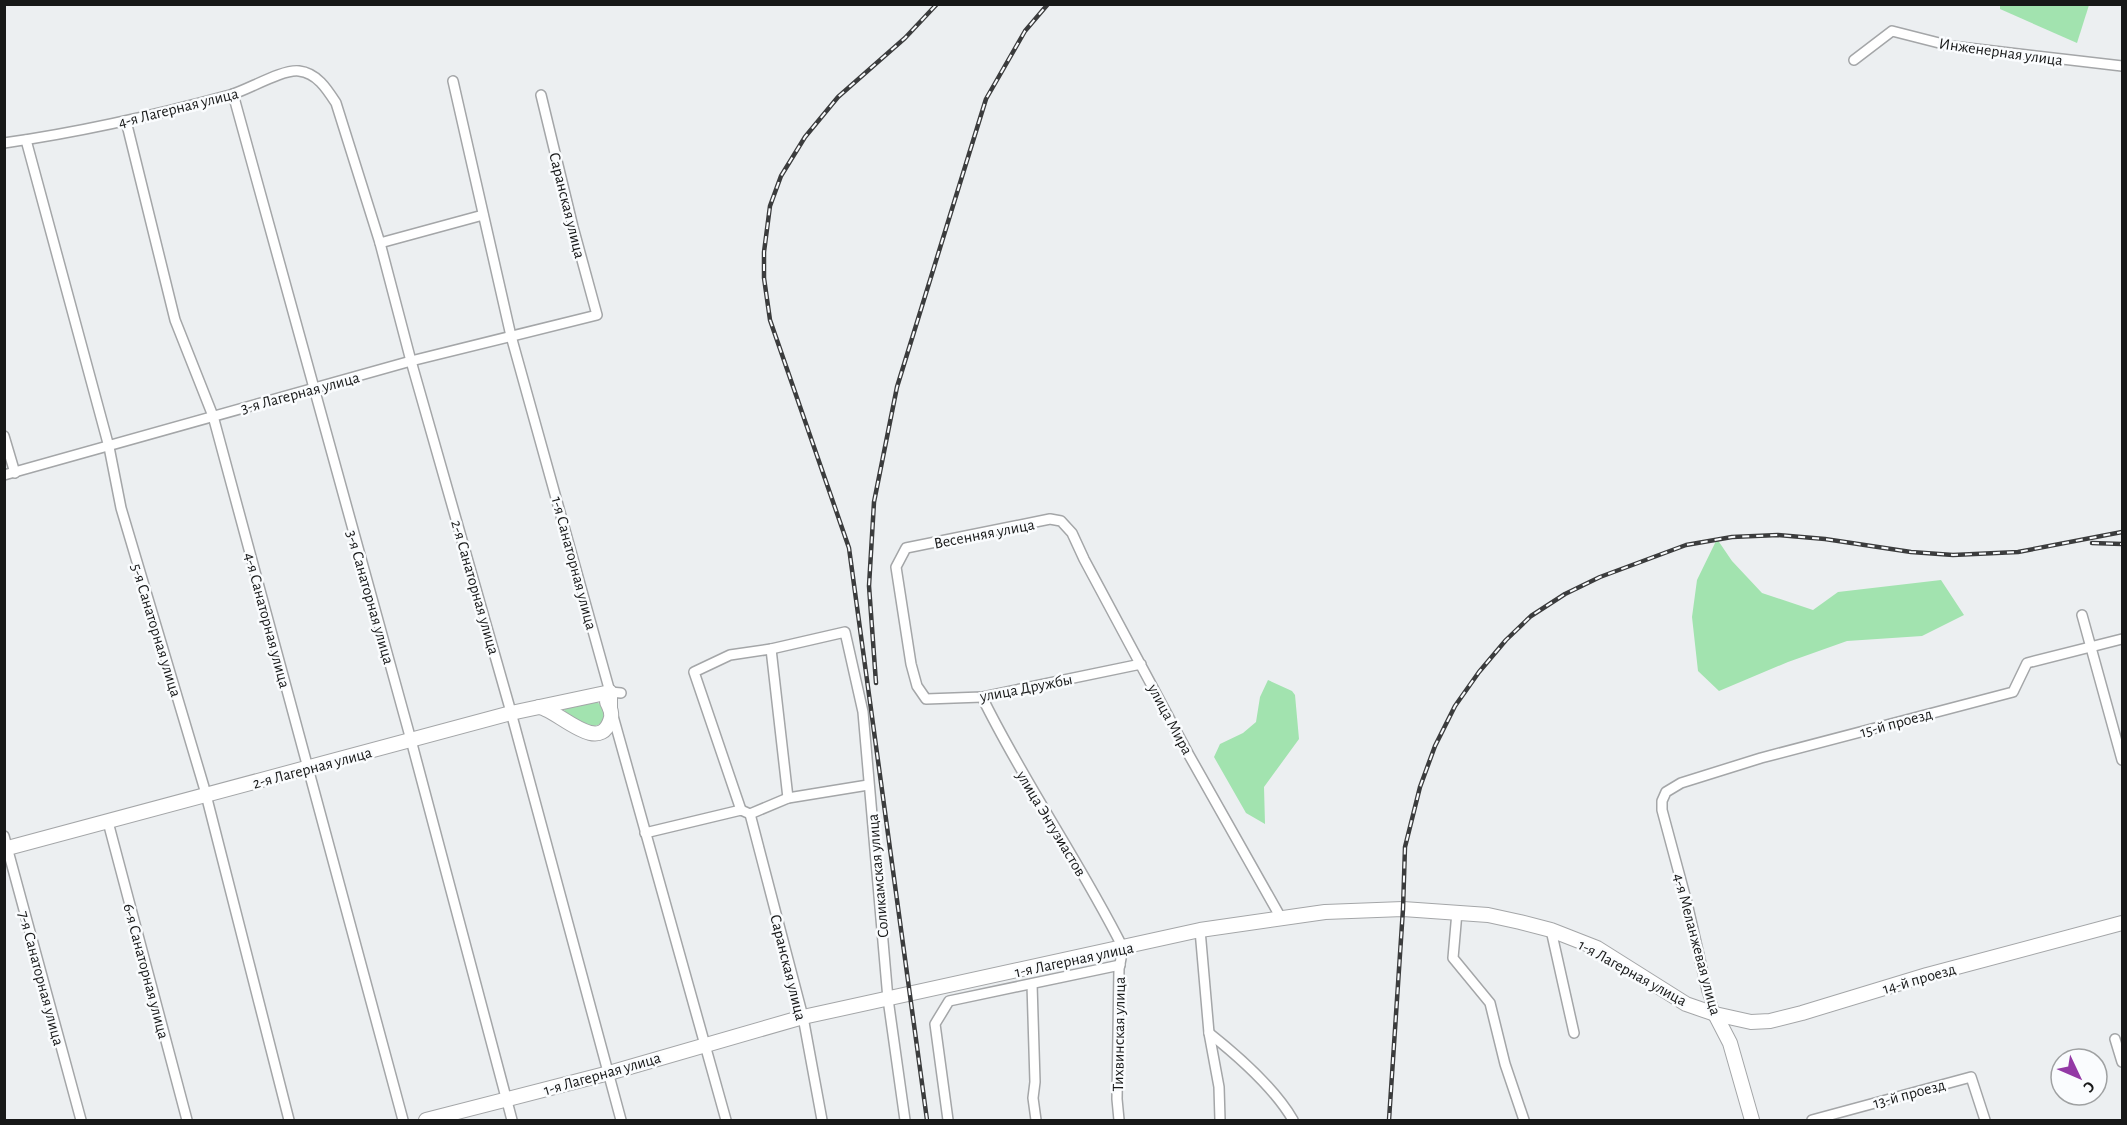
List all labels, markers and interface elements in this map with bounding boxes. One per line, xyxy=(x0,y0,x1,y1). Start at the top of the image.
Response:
street label: Инженерная улица xyxy=(1938,35,2064,70)
street label: 4-я Лагерная улица xyxy=(116,85,240,132)
street label: Саранская улица xyxy=(545,151,588,260)
street label: 3-я Лагерная улица xyxy=(239,369,362,417)
street label: 1-я Санаторная улица xyxy=(548,495,600,632)
street label: Весенняя улица xyxy=(932,516,1036,553)
street label: 2-я Санаторная улица xyxy=(447,518,502,657)
street label: 3-я Санаторная улица xyxy=(342,529,397,666)
street label: 4-я Санаторная улица xyxy=(240,551,293,690)
street label: 5-я Санаторная улица xyxy=(127,562,184,699)
street label: улица Дружбы xyxy=(978,671,1074,706)
street label: улица Мира xyxy=(1143,681,1195,758)
street label: 15-й проезд xyxy=(1858,706,1934,740)
street label: 2-я Лагерная улица xyxy=(251,744,374,793)
street label: улица Энтузиастов xyxy=(1012,767,1089,880)
street label: Соликамская улица xyxy=(865,813,892,939)
street label: 4-я Меланжевая улица xyxy=(1669,872,1724,1017)
street label: 6-я Санаторная улица xyxy=(119,902,172,1041)
street label: 7-я Санаторная улица xyxy=(14,909,67,1048)
street label: Саранская улица xyxy=(766,913,809,1022)
street label: 1-я Лагерная улица xyxy=(1575,937,1689,1010)
street label: 1-я Лагерная улица xyxy=(1013,940,1135,981)
street label: 14-й проезд xyxy=(1881,961,1958,997)
street label: Тихвинская улица xyxy=(1110,976,1129,1092)
north arrow xyxy=(2049,1047,2109,1107)
street label: 1-я Лагерная улица xyxy=(542,1050,663,1099)
street label: 13-й проезд xyxy=(1871,1077,1947,1111)
text: С xyxy=(2080,1078,2098,1096)

